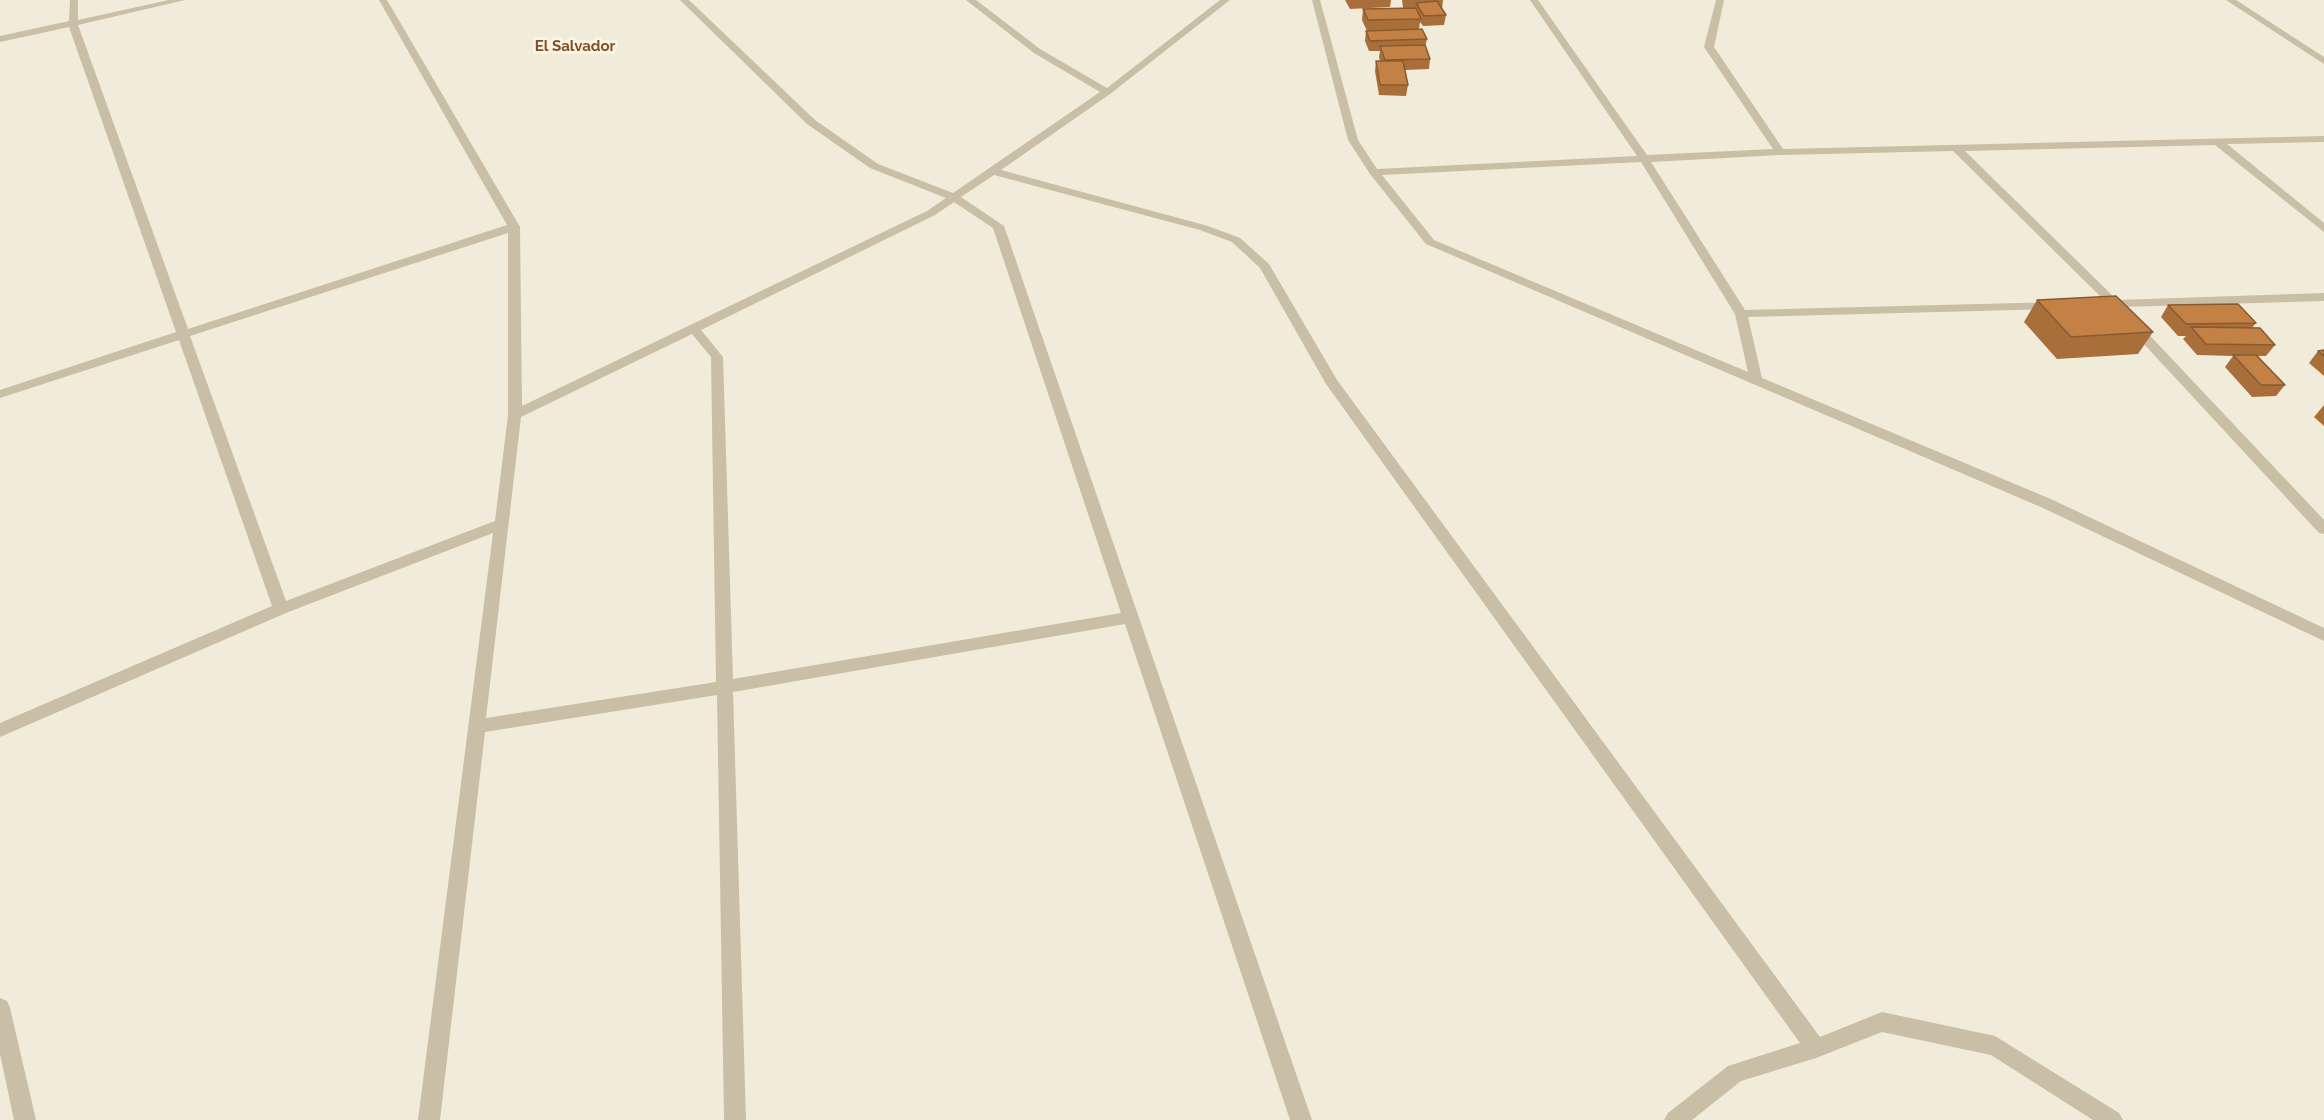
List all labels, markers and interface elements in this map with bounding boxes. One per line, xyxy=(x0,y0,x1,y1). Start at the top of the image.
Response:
district label: El Salvador xyxy=(535,37,615,55)

